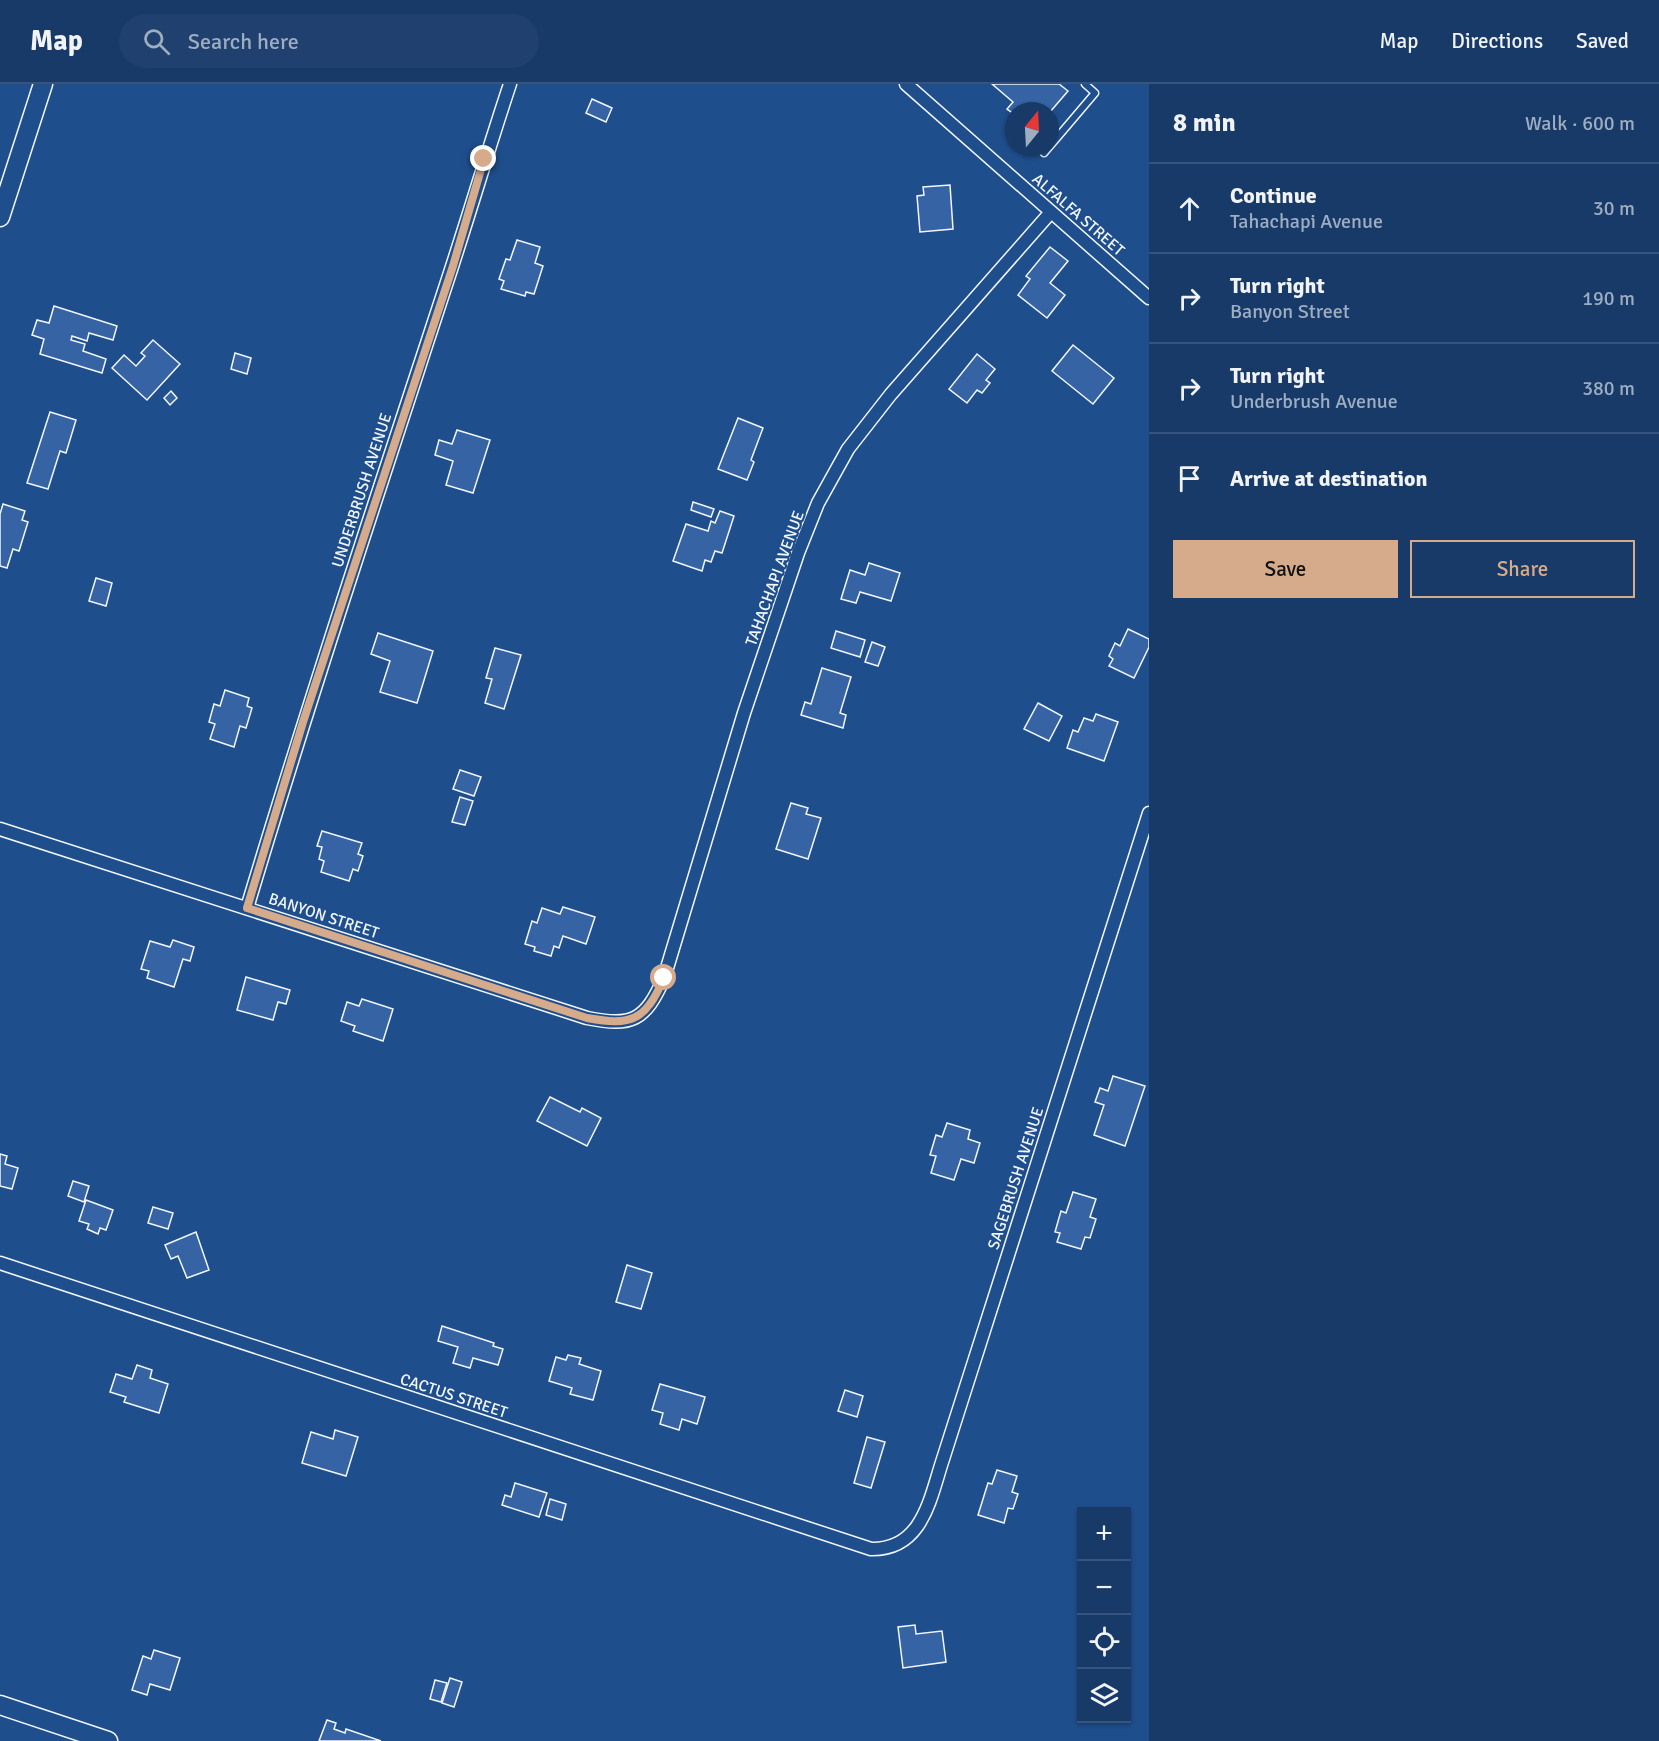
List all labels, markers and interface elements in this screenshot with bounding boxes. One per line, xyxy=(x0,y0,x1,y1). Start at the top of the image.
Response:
search box xyxy=(119,14,539,68)
text: Map xyxy=(30,24,83,58)
icon: search xyxy=(140,25,173,58)
text: Search here xyxy=(188,28,299,55)
text: Map xyxy=(1380,28,1418,54)
text: Directions xyxy=(1451,28,1543,54)
text: Saved xyxy=(1576,28,1629,54)
north arrow xyxy=(1005,102,1059,156)
text: 8 min xyxy=(1173,107,1236,139)
text: Walk · 600 m xyxy=(1525,111,1635,136)
route end xyxy=(470,145,496,171)
street label: ALFALFA STREET xyxy=(1028,169,1129,260)
text: Continue xyxy=(1230,182,1317,209)
icon: ahead xyxy=(1173,192,1206,225)
text: 30 m xyxy=(1593,196,1635,221)
text: Tahachapi Avenue xyxy=(1230,209,1383,234)
text: Turn right xyxy=(1230,272,1325,299)
icon: right xyxy=(1173,282,1206,315)
text: 190 m xyxy=(1582,286,1635,311)
text: Banyon Street xyxy=(1230,299,1350,324)
text: Turn right xyxy=(1230,362,1325,389)
icon: right xyxy=(1173,372,1206,405)
text: 380 m xyxy=(1582,376,1635,401)
text: Underbrush Avenue xyxy=(1230,389,1398,414)
street label: UNDERBRUSH AVENUE xyxy=(327,410,396,570)
icon: arrive xyxy=(1173,462,1206,495)
text: Arrive at destination xyxy=(1230,465,1427,492)
street label: TAHACHAPI AVENUE xyxy=(741,508,809,649)
button: Save xyxy=(1173,540,1398,598)
button: Share xyxy=(1410,540,1635,598)
street label: BANYON STREET xyxy=(266,889,382,943)
route start xyxy=(650,964,676,990)
street label: SAGEBRUSH AVENUE xyxy=(983,1105,1048,1252)
street label: CACTUS STREET xyxy=(397,1369,510,1423)
map controls xyxy=(1077,1507,1131,1723)
button: + xyxy=(1077,1507,1131,1561)
button: − xyxy=(1077,1561,1131,1615)
button: locate xyxy=(1077,1615,1131,1669)
button: layers xyxy=(1077,1669,1131,1723)

